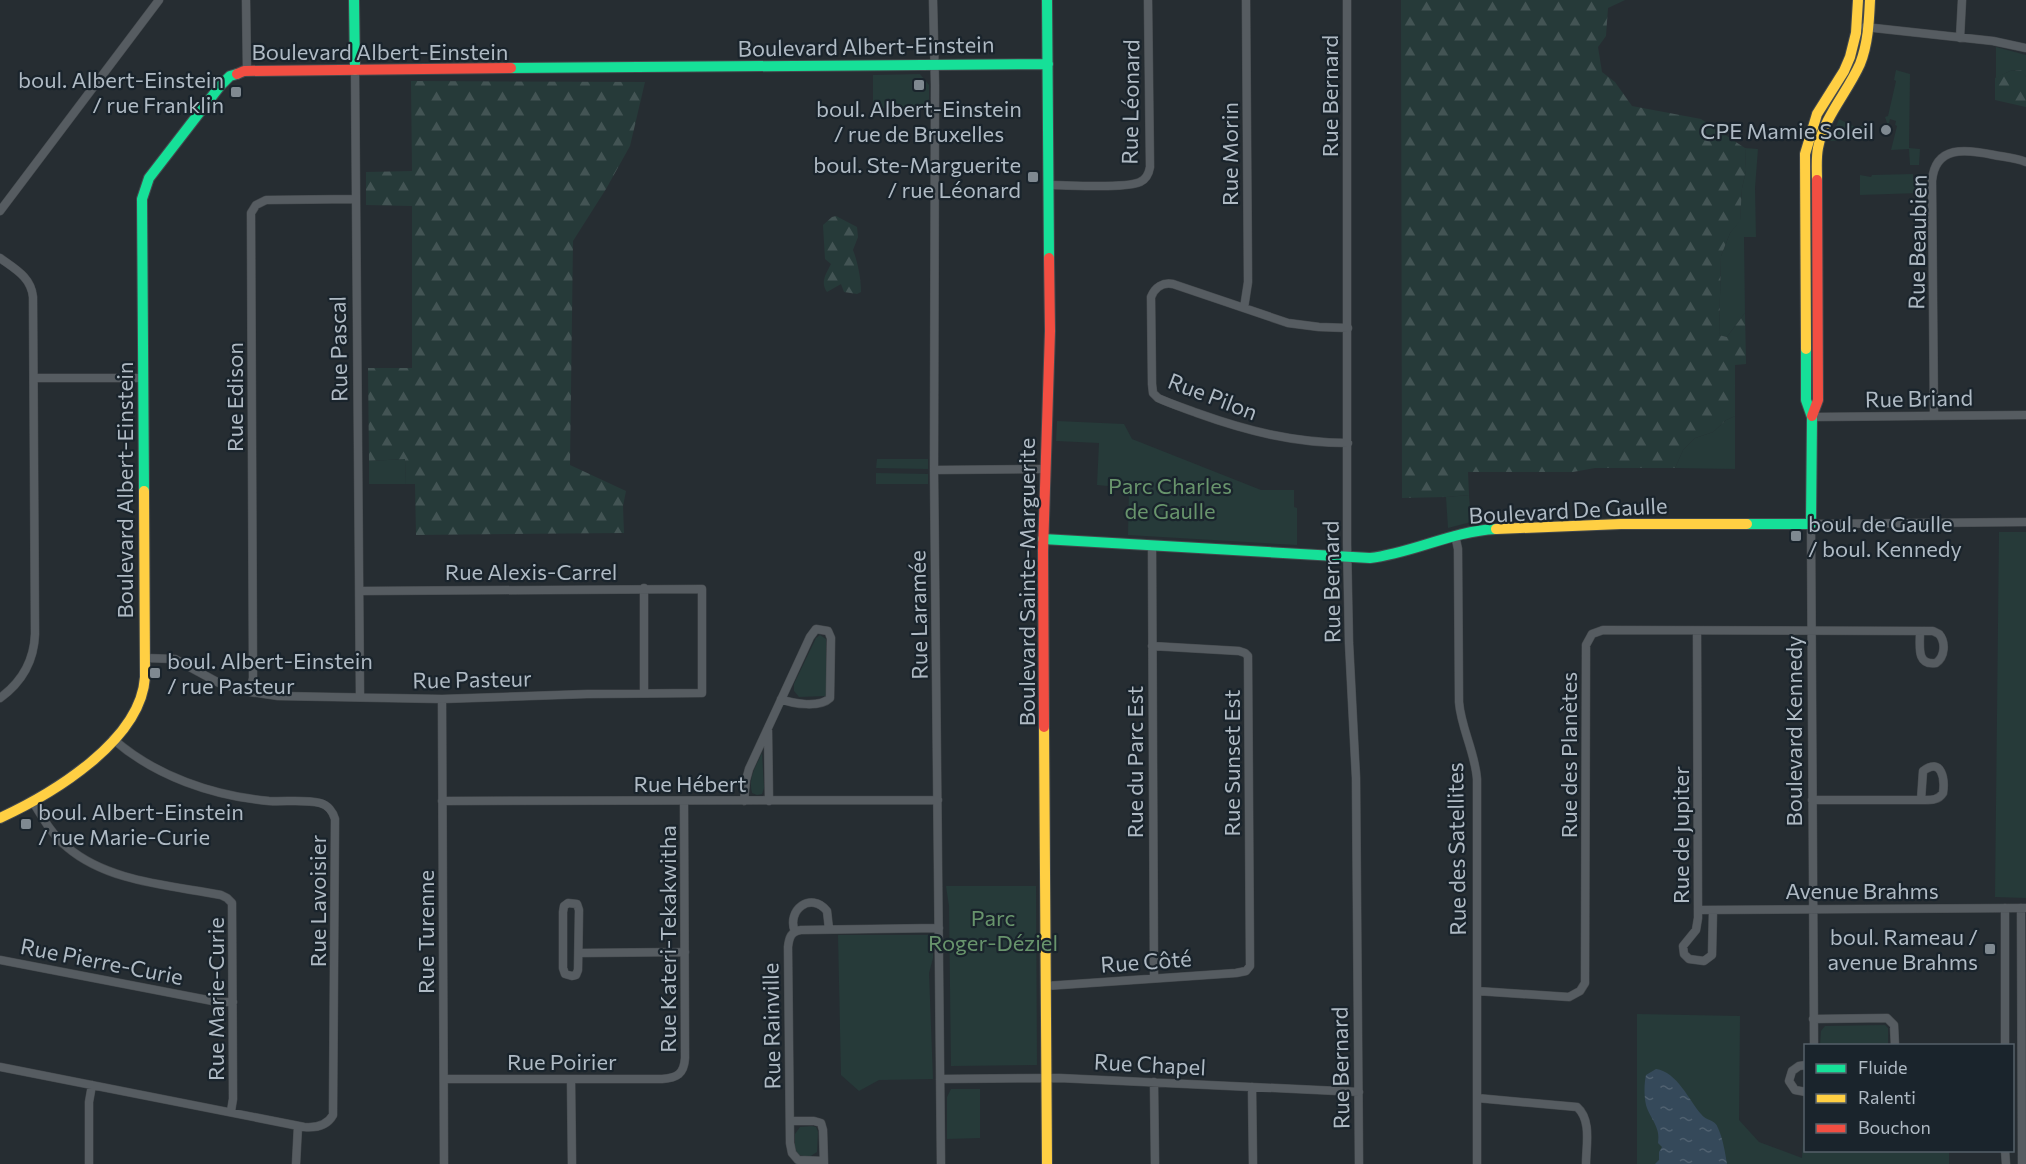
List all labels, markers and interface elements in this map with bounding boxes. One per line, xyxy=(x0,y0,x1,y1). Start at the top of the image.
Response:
street label: Boulevard Albert-Einstein xyxy=(737,30,995,62)
street label: Rue Bernard xyxy=(1316,35,1343,157)
street label: Boulevard Albert-Einstein xyxy=(252,38,508,65)
street label: Rue Léonard xyxy=(1115,39,1145,165)
place label: boul. Albert-Einstein / rue Franklin xyxy=(18,66,224,118)
marker: boul. Albert-Einstein / rue de Bruxelles xyxy=(912,78,926,92)
marker: boul. Albert-Einstein / rue Franklin xyxy=(229,85,243,99)
place label: boul. Albert-Einstein / rue de Bruxelles xyxy=(816,95,1022,147)
street label: Rue Morin xyxy=(1216,102,1243,206)
place label: CPE Mamie Soleil xyxy=(1700,117,1874,144)
marker: CPE Mamie Soleil xyxy=(1879,123,1893,137)
place label: boul. Ste-Marguerite / rue Léonard xyxy=(813,151,1021,203)
marker: boul. Ste-Marguerite / rue Léonard xyxy=(1026,170,1040,184)
street label: Rue Beaubien xyxy=(1902,174,1932,310)
street label: Rue Pascal xyxy=(324,296,352,402)
street label: Rue Edison xyxy=(221,342,248,452)
street label: Boulevard Albert-Einstein xyxy=(111,362,138,618)
street label: Rue Pilon xyxy=(1165,367,1261,425)
street label: Rue Briand xyxy=(1865,384,1973,412)
street label: Boulevard Sainte-Marguerite xyxy=(1013,438,1040,726)
park label: Parc Charles de Gaulle xyxy=(1108,472,1232,524)
street label: Boulevard De Gaulle xyxy=(1468,491,1668,529)
place label: boul. de Gaulle / boul. Kennedy xyxy=(1808,510,1962,562)
street label: Rue Bernard xyxy=(1316,521,1346,643)
marker: boul. de Gaulle / boul. Kennedy xyxy=(1789,529,1803,543)
street label: Rue Laramée xyxy=(903,550,933,680)
street label: Rue Alexis-Carrel xyxy=(445,558,617,585)
street label: Boulevard Kennedy xyxy=(1780,636,1807,826)
place label: boul. Albert-Einstein / rue Pasteur xyxy=(167,647,373,699)
street label: Rue Pasteur xyxy=(412,664,532,694)
marker: boul. Albert-Einstein / rue Pasteur xyxy=(148,666,162,680)
street label: Rue des Planètes xyxy=(1555,672,1582,838)
street label: Rue du Parc Est xyxy=(1121,686,1148,838)
street label: Rue Sunset Est xyxy=(1218,689,1245,837)
street label: Rue des Satellites xyxy=(1441,762,1471,936)
street label: Rue de Jupiter xyxy=(1667,766,1694,904)
street label: Rue Hébert xyxy=(633,770,747,797)
place label: boul. Albert-Einstein / rue Marie-Curie xyxy=(38,798,244,850)
marker: boul. Albert-Einstein / rue Marie-Curie xyxy=(19,817,33,831)
street label: Rue Kateri-Tekakwitha xyxy=(654,825,681,1053)
street label: Rue Lavoisier xyxy=(304,835,331,967)
street label: Rue Turenne xyxy=(412,870,439,994)
street label: Avenue Brahms xyxy=(1785,877,1939,904)
park label: Parc Roger-Déziel xyxy=(928,904,1058,956)
street label: Rue Marie-Curie xyxy=(202,917,229,1081)
place label: boul. Rameau / avenue Brahms xyxy=(1827,923,1978,975)
street label: Rue Pierre-Curie xyxy=(18,932,186,990)
marker: boul. Rameau / avenue Brahms xyxy=(1983,942,1997,956)
street label: Rue Côté xyxy=(1100,944,1192,978)
street label: Rue Rainville xyxy=(756,962,786,1090)
street label: Rue Bernard xyxy=(1325,1007,1355,1129)
legend xyxy=(1804,1044,2014,1152)
street label: Rue Poirier xyxy=(507,1048,617,1075)
street label: Rue Chapel xyxy=(1093,1048,1207,1080)
text: Fluide xyxy=(1858,1056,1907,1078)
text: Ralenti xyxy=(1858,1086,1916,1108)
text: Bouchon xyxy=(1858,1116,1931,1138)

